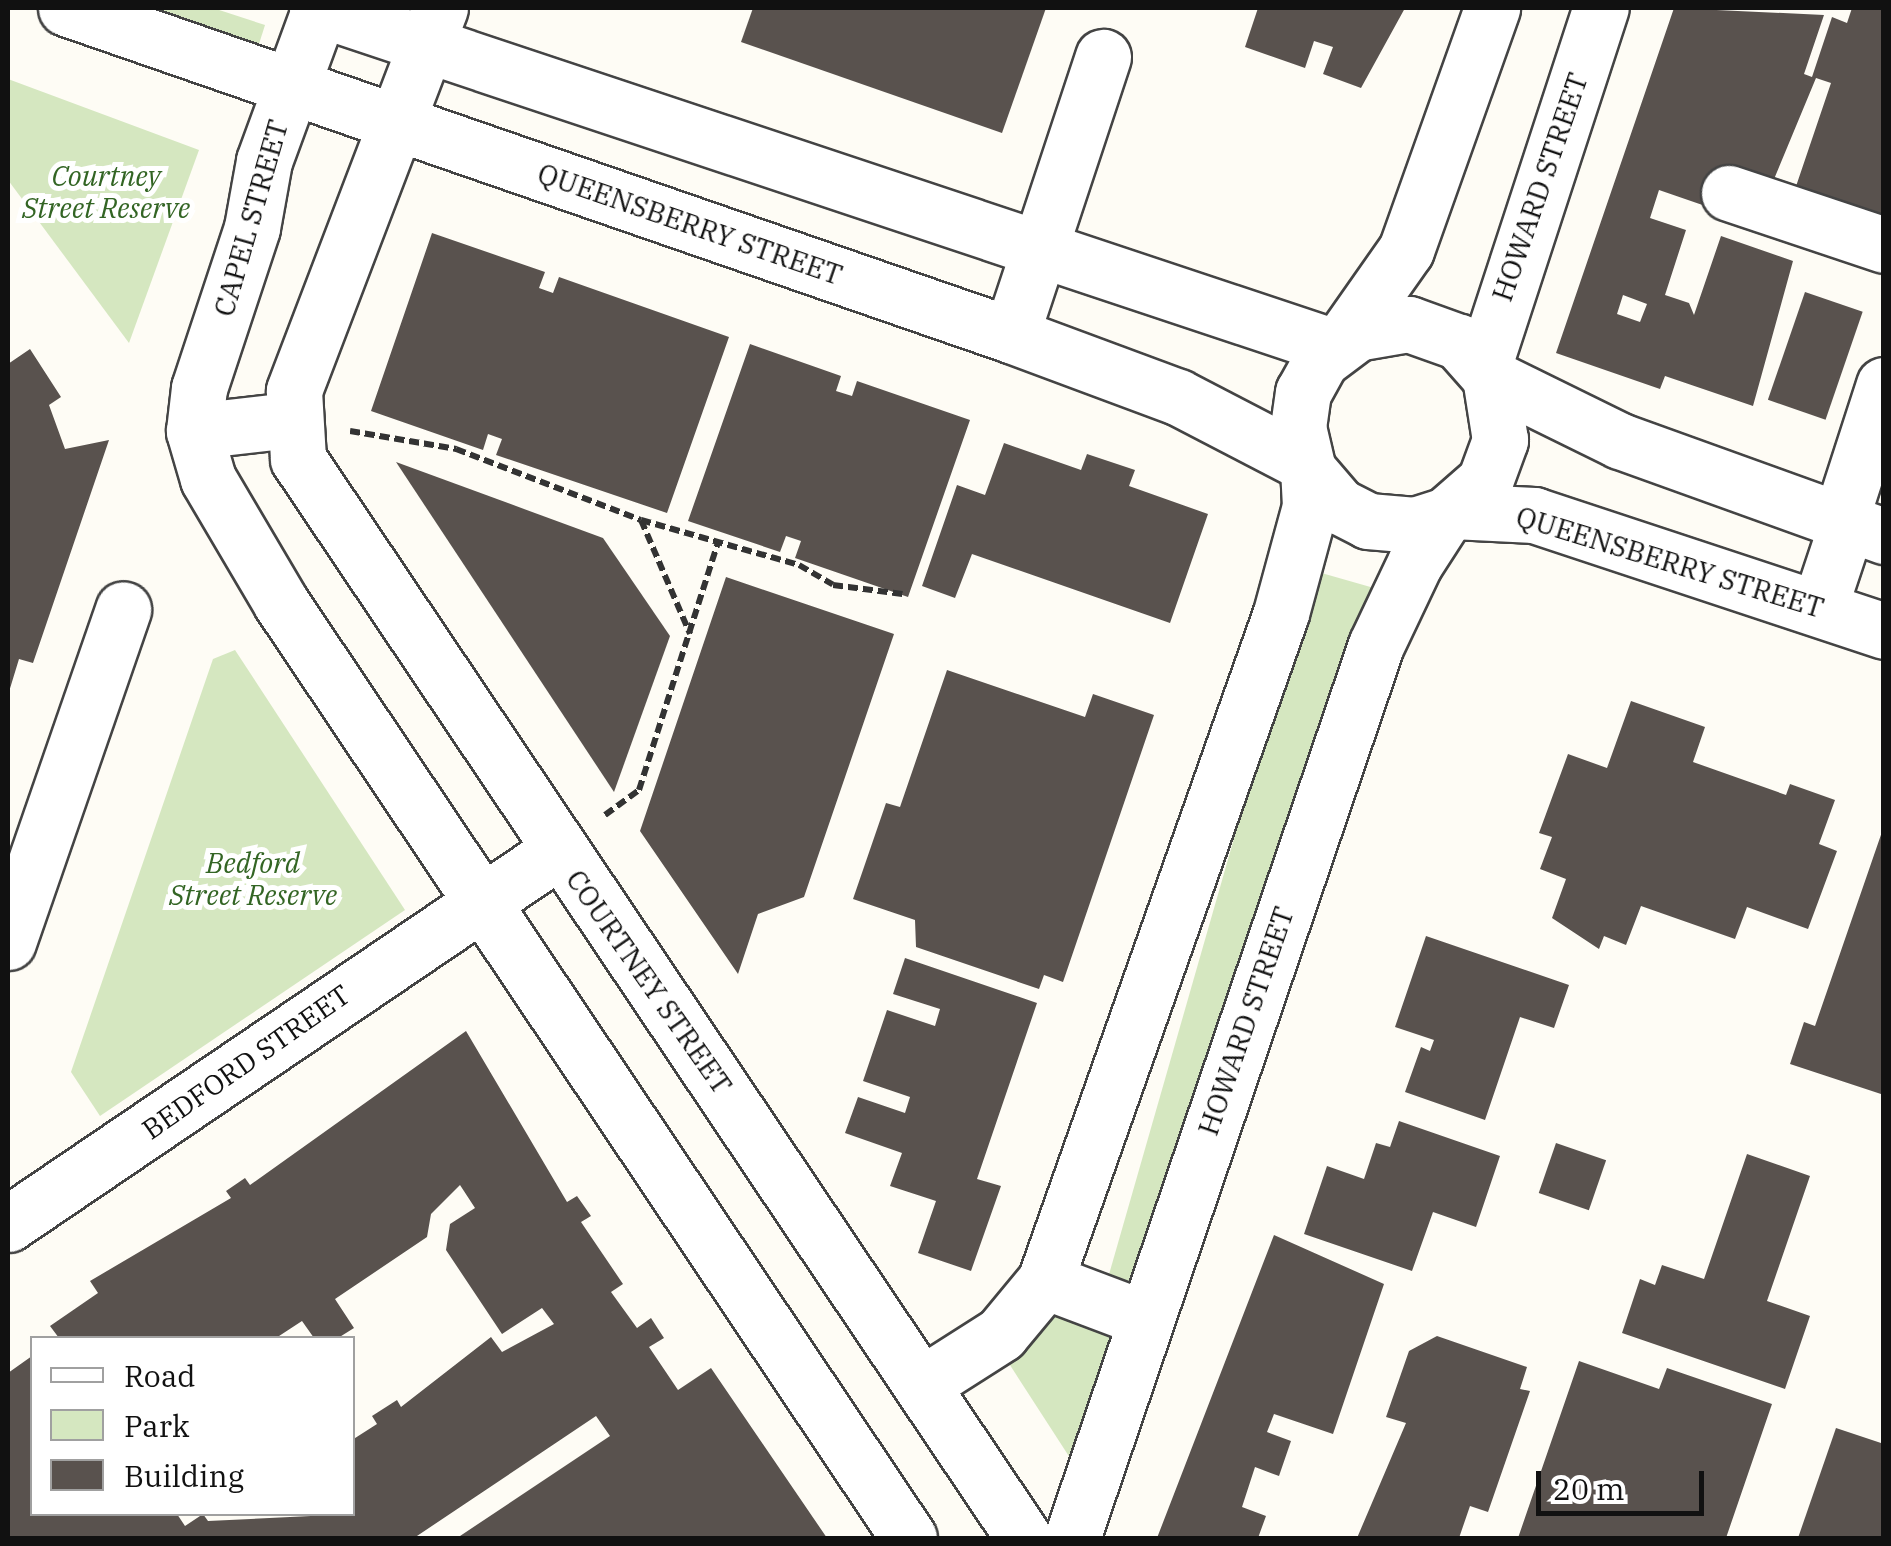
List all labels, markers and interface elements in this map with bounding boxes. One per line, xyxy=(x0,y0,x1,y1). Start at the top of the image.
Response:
street label: HOWARD STREET xyxy=(1485,68,1595,306)
street label: CAPEL STREET xyxy=(207,116,295,320)
street label: QUEENSBERRY STREET xyxy=(533,156,847,292)
park label: Courtney Street Reserve xyxy=(22,159,190,225)
street label: QUEENSBERRY STREET xyxy=(1512,499,1828,625)
park label: Bedford Street Reserve xyxy=(169,846,337,912)
street label: COURTNEY STREET xyxy=(559,864,739,1100)
street label: HOWARD STREET xyxy=(1191,902,1301,1140)
street label: BEDFORD STREET xyxy=(136,978,356,1146)
legend xyxy=(30,1336,355,1516)
text: Road xyxy=(124,1356,196,1395)
text: Park xyxy=(124,1406,190,1445)
scale bar xyxy=(1541,1451,1708,1513)
text: Building xyxy=(124,1456,244,1495)
text: 20 m xyxy=(1553,1469,1625,1508)

